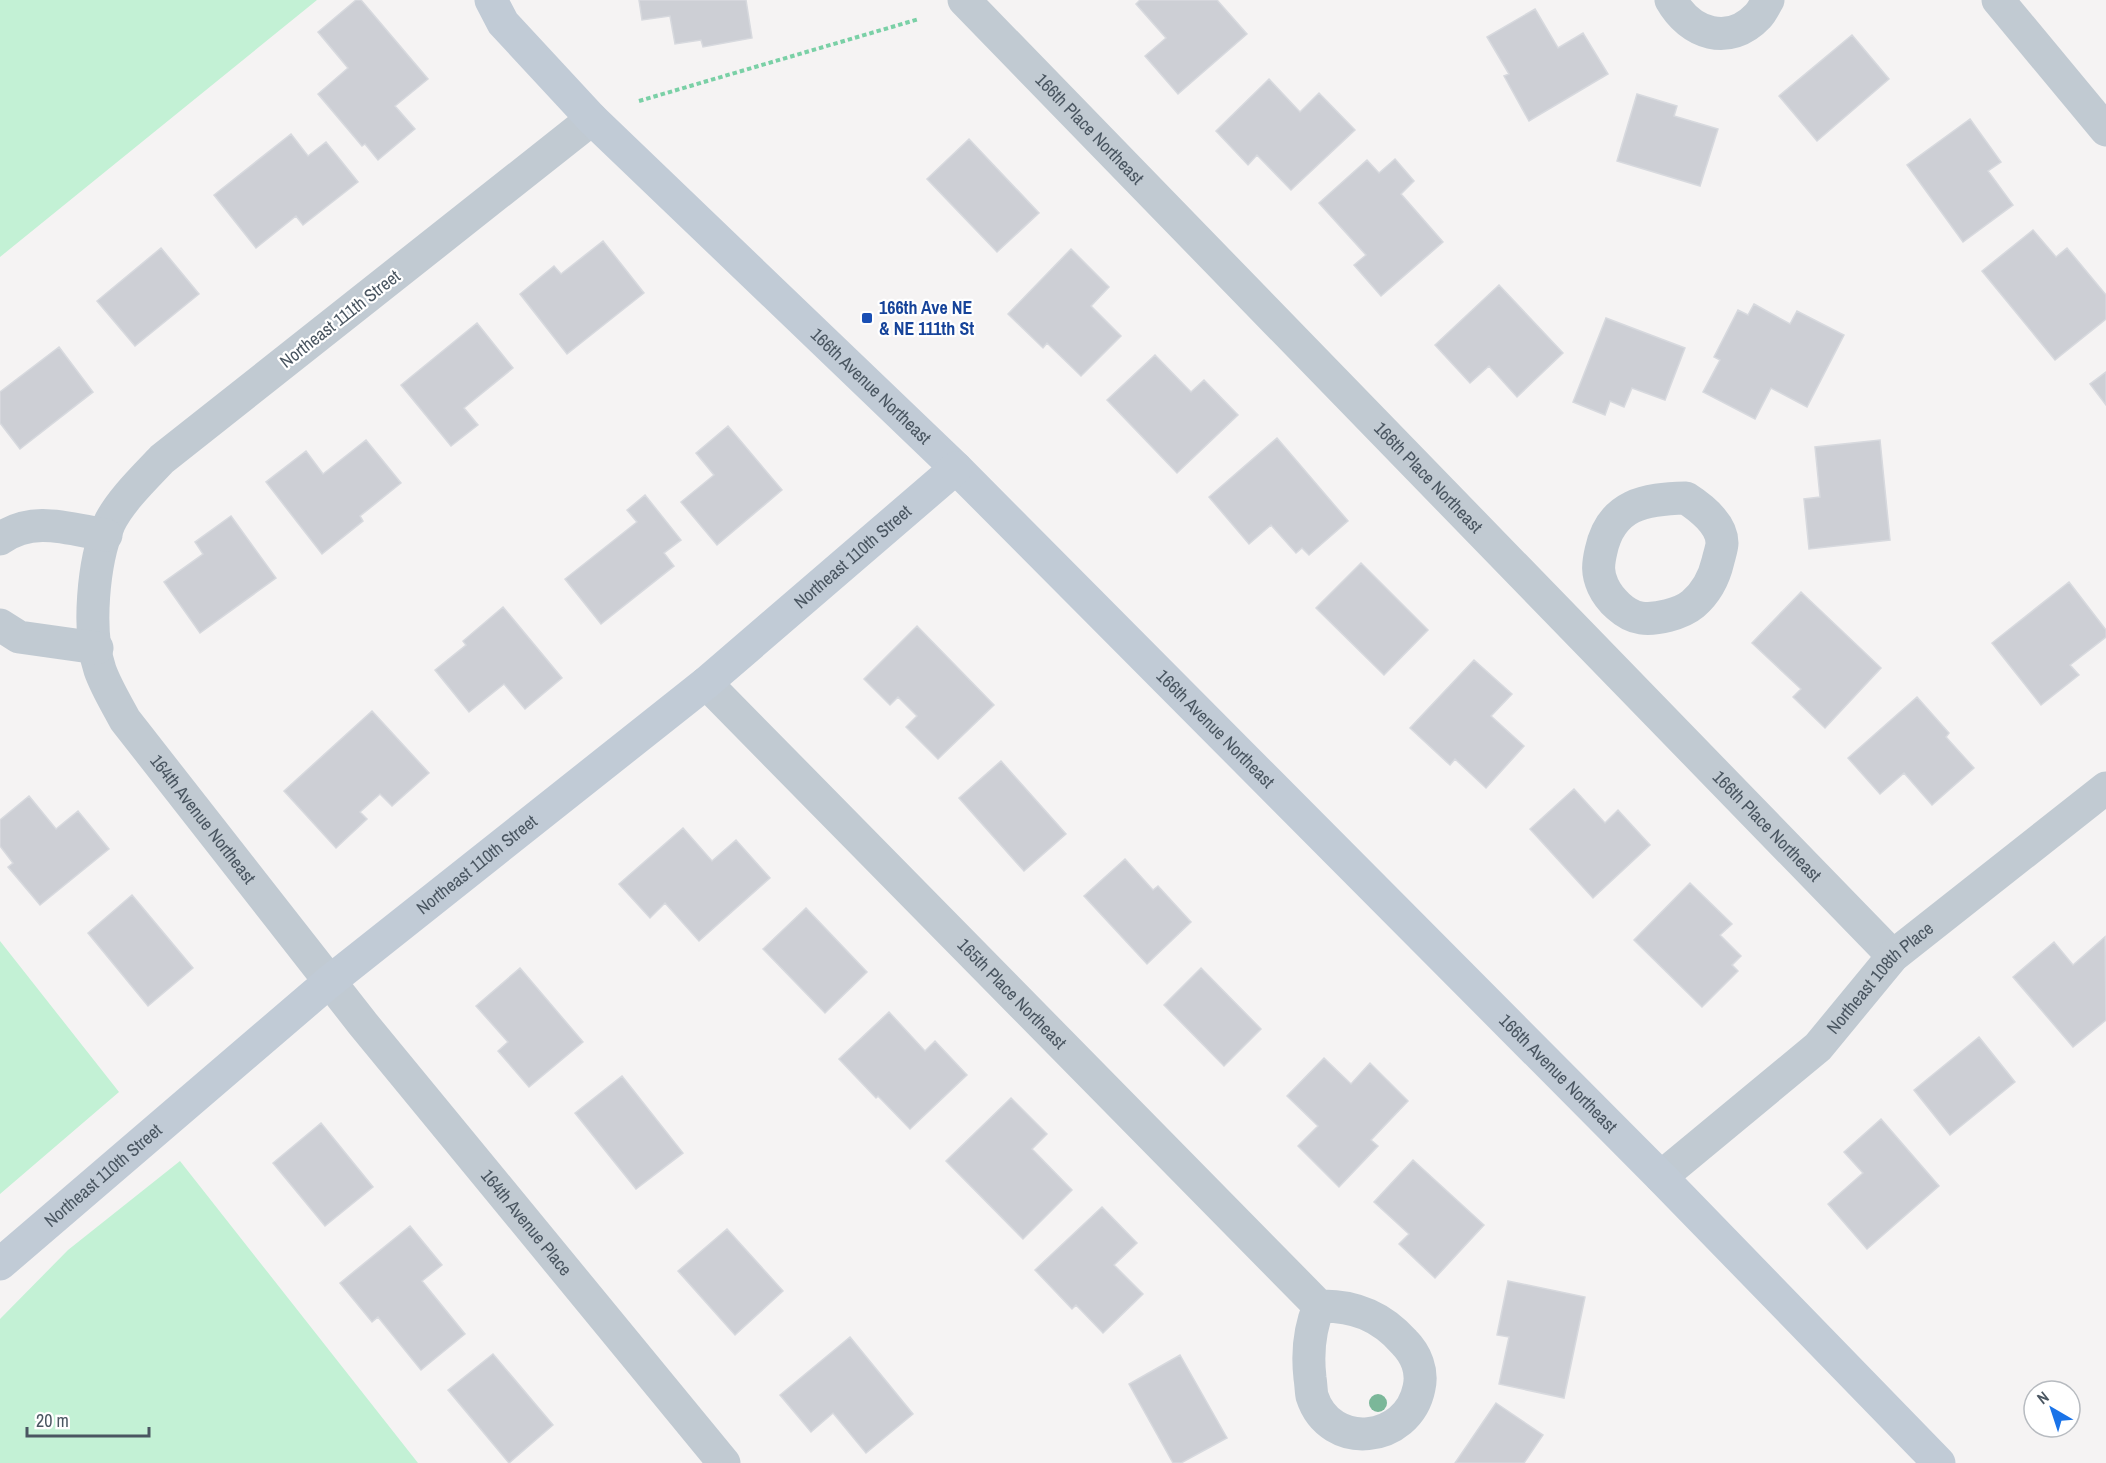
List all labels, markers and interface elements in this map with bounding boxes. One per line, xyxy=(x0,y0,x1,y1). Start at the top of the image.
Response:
street label: 166th Place Northeast xyxy=(1030,68,1150,190)
street label: Northeast 111th Street xyxy=(274,264,405,374)
place label: 166th Ave NE & NE 111th St xyxy=(879,295,974,341)
marker: 166th Ave NE & NE 111th St xyxy=(860,311,874,325)
street label: 166th Avenue Northeast xyxy=(805,322,937,450)
street label: 166th Place Northeast xyxy=(1369,416,1488,538)
street label: Northeast 110th Street xyxy=(788,499,917,614)
street label: 166th Avenue Northeast xyxy=(1151,664,1280,793)
street label: 164th Avenue Northeast xyxy=(144,749,262,889)
street label: 166th Place Northeast xyxy=(1707,765,1827,887)
street label: Northeast 110th Street xyxy=(411,809,542,920)
street label: Northeast 108th Place xyxy=(1821,916,1938,1039)
street label: 165th Place Northeast xyxy=(952,933,1072,1054)
street label: 166th Avenue Northeast xyxy=(1494,1008,1623,1138)
street label: Northeast 110th Street xyxy=(39,1118,167,1233)
street label: 164th Avenue Place xyxy=(475,1164,578,1281)
north arrow xyxy=(2022,1379,2082,1439)
text: N xyxy=(2032,1386,2053,1409)
scale bar xyxy=(27,1400,148,1438)
text: 20 m xyxy=(36,1408,69,1433)

